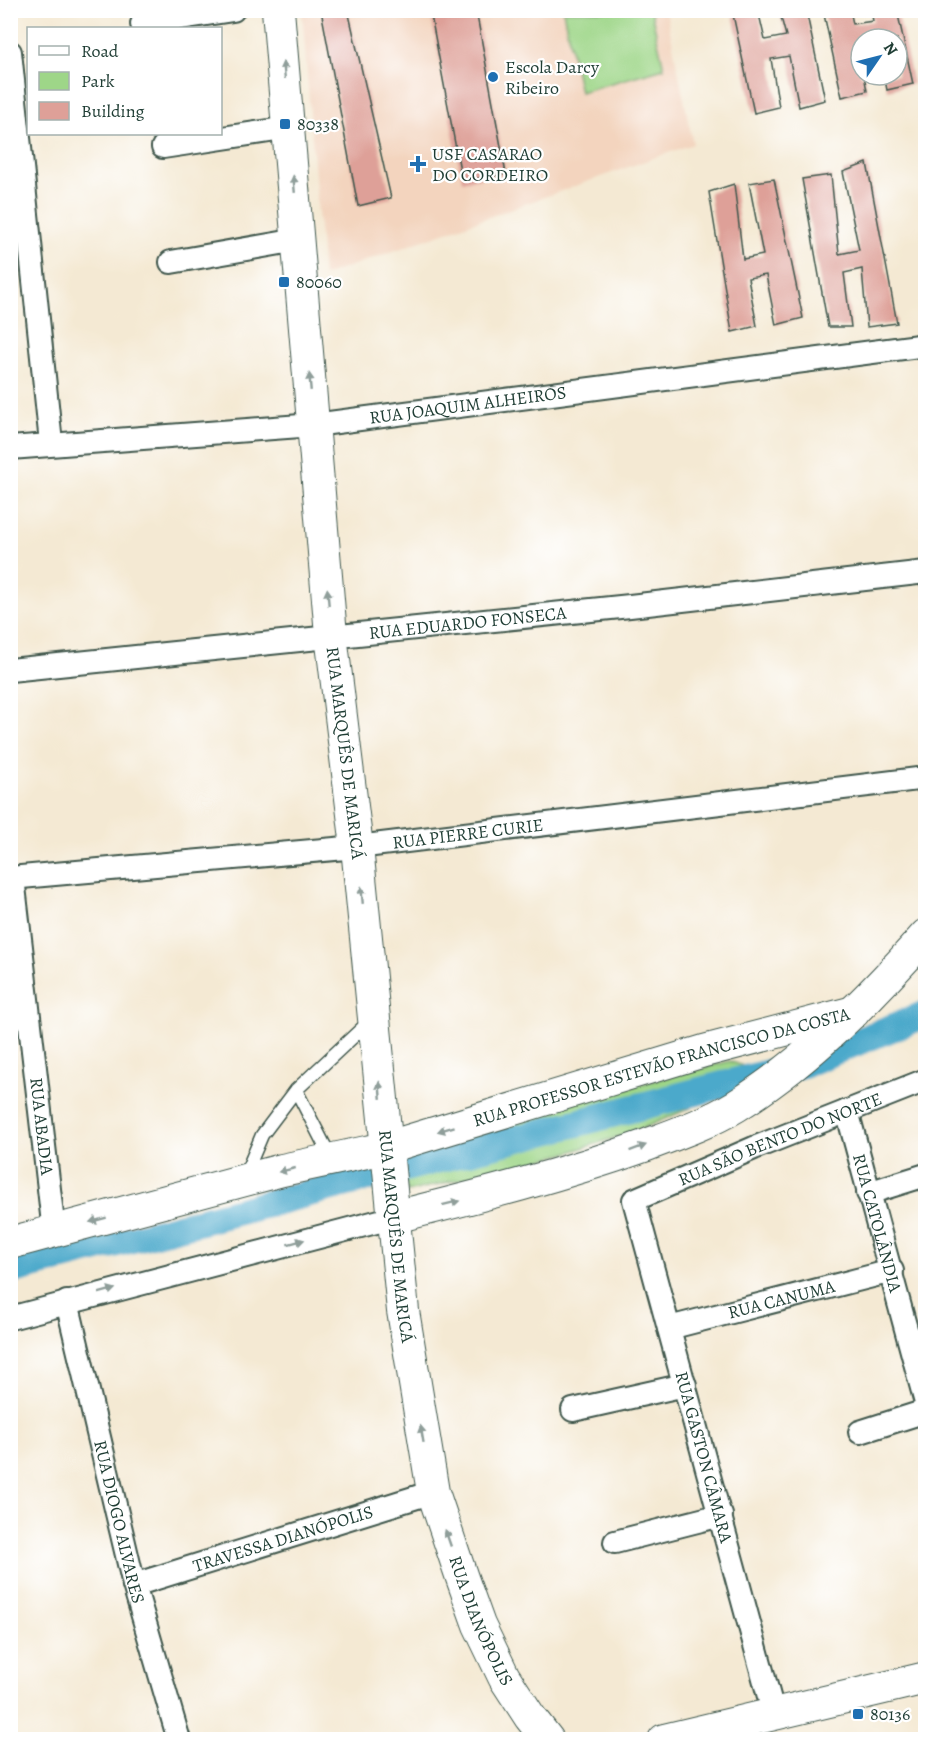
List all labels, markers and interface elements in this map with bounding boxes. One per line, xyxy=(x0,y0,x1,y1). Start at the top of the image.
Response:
legend xyxy=(27,27,222,135)
north arrow xyxy=(849,27,909,87)
text: N xyxy=(878,38,903,60)
text: Road xyxy=(81,39,119,63)
place label: Escola Darcy Ribeiro xyxy=(505,55,600,100)
one-way arrow xyxy=(279,60,289,79)
text: Park xyxy=(81,69,115,93)
marker: Escola Darcy Ribeiro xyxy=(486,70,500,84)
text: Building xyxy=(81,99,145,123)
place label: 80338 xyxy=(297,112,339,136)
marker: 80338 xyxy=(278,117,292,131)
place label: USF CASARAO DO CORDEIRO xyxy=(432,142,548,187)
marker: USF CASARAO DO CORDEIRO xyxy=(409,155,427,173)
one-way arrow xyxy=(289,174,299,193)
place label: 80060 xyxy=(296,270,342,294)
marker: 80060 xyxy=(277,275,291,289)
one-way arrow xyxy=(305,373,315,392)
street label: RUA JOAQUIM ALHEIROS xyxy=(368,380,568,430)
one-way arrow xyxy=(324,588,333,607)
street label: RUA EDUARDO FONSECA xyxy=(368,601,568,645)
street label: RUA MARQUÊS DE MARICÁ xyxy=(321,645,370,861)
street label: RUA PIERRE CURIE xyxy=(391,813,545,855)
one-way arrow xyxy=(357,886,367,905)
street label: RUA PROFESSOR ESTEVÃO FRANCISCO DA COSTA xyxy=(470,1001,853,1133)
street label: RUA ABADIA xyxy=(24,1076,59,1177)
one-way arrow xyxy=(375,1080,385,1099)
street label: RUA SÃO BENTO DO NORTE xyxy=(674,1087,885,1191)
one-way arrow xyxy=(437,1125,455,1134)
street label: RUA MARQUÊS DE MARICÁ xyxy=(373,1129,420,1345)
one-way arrow xyxy=(629,1142,647,1152)
street label: RUA CATOLÂNDIA xyxy=(847,1151,908,1295)
one-way arrow xyxy=(278,1165,296,1175)
one-way arrow xyxy=(442,1197,461,1207)
one-way arrow xyxy=(89,1216,107,1225)
one-way arrow xyxy=(287,1237,305,1247)
street label: RUA CANUMA xyxy=(725,1274,838,1324)
one-way arrow xyxy=(98,1286,117,1296)
street label: RUA GASTON CÂMARA xyxy=(670,1369,739,1546)
one-way arrow xyxy=(418,1425,427,1444)
street label: RUA DIOGO ALVARES xyxy=(88,1438,151,1606)
street label: TRAVESSA DIANÓPOLIS xyxy=(190,1499,376,1578)
one-way arrow xyxy=(443,1529,453,1547)
street label: RUA DIANÓPOLIS xyxy=(443,1553,519,1691)
place label: 80136 xyxy=(870,1702,910,1726)
marker: 80136 xyxy=(851,1707,865,1721)

